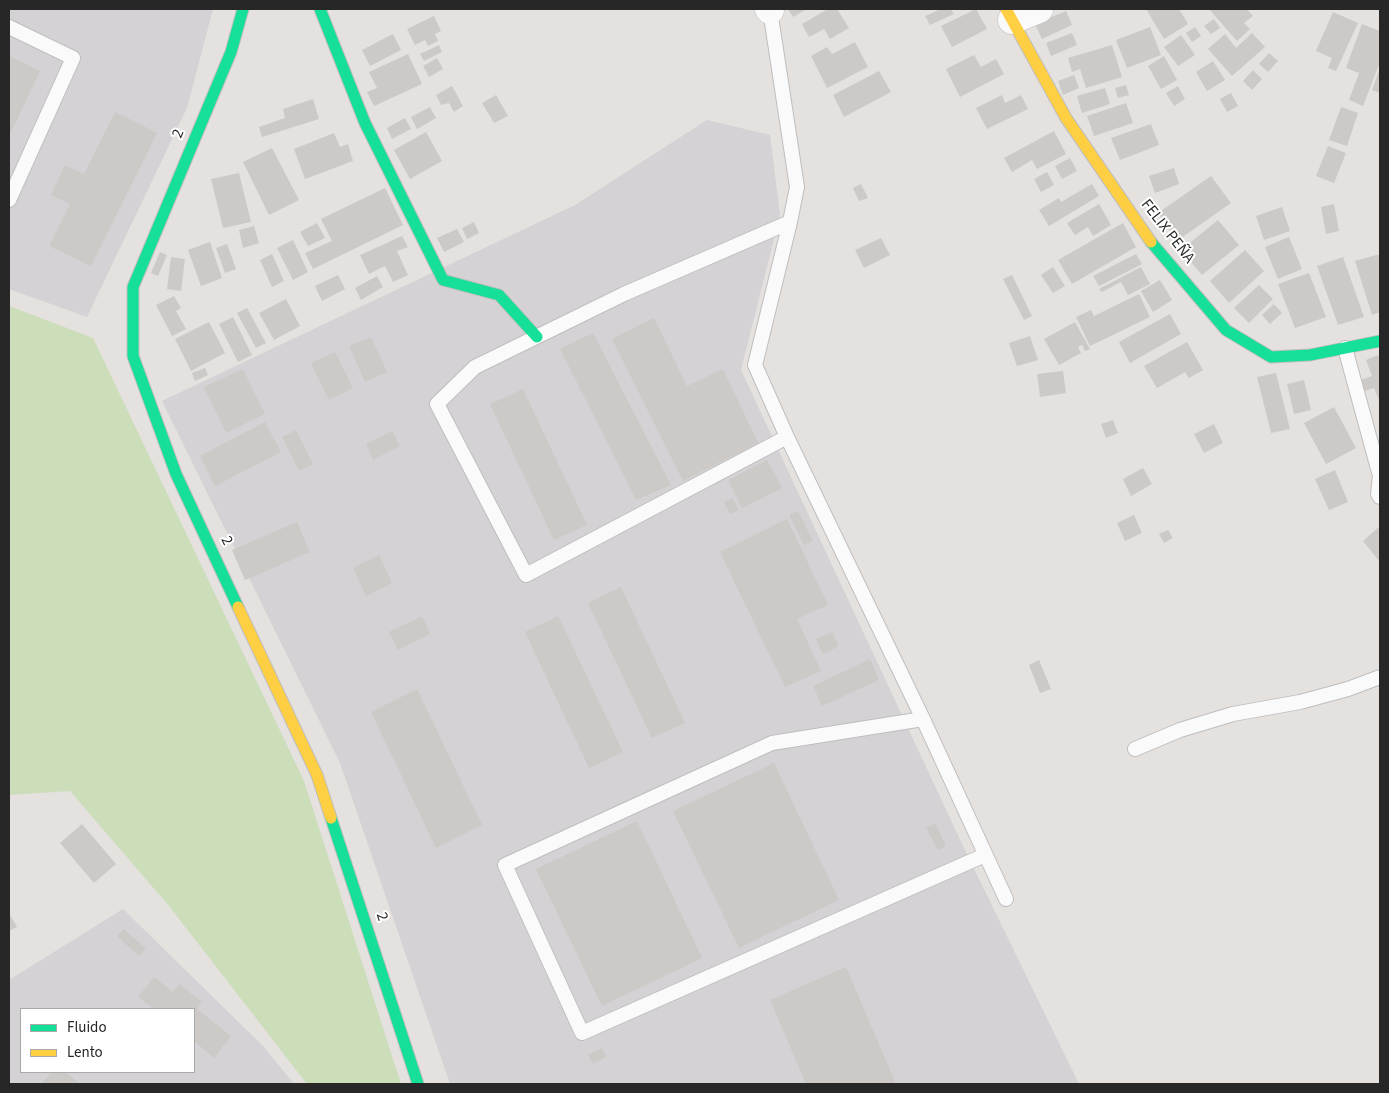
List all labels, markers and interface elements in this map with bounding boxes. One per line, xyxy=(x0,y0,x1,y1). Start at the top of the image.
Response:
street label: 2 xyxy=(169,127,189,141)
street label: FELIX PEÑA xyxy=(1136,196,1198,268)
street label: 2 xyxy=(216,533,236,549)
street label: 2 xyxy=(371,910,391,924)
legend xyxy=(20,1008,195,1073)
text: Fluido xyxy=(67,1017,107,1038)
text: Lento xyxy=(67,1042,103,1063)

